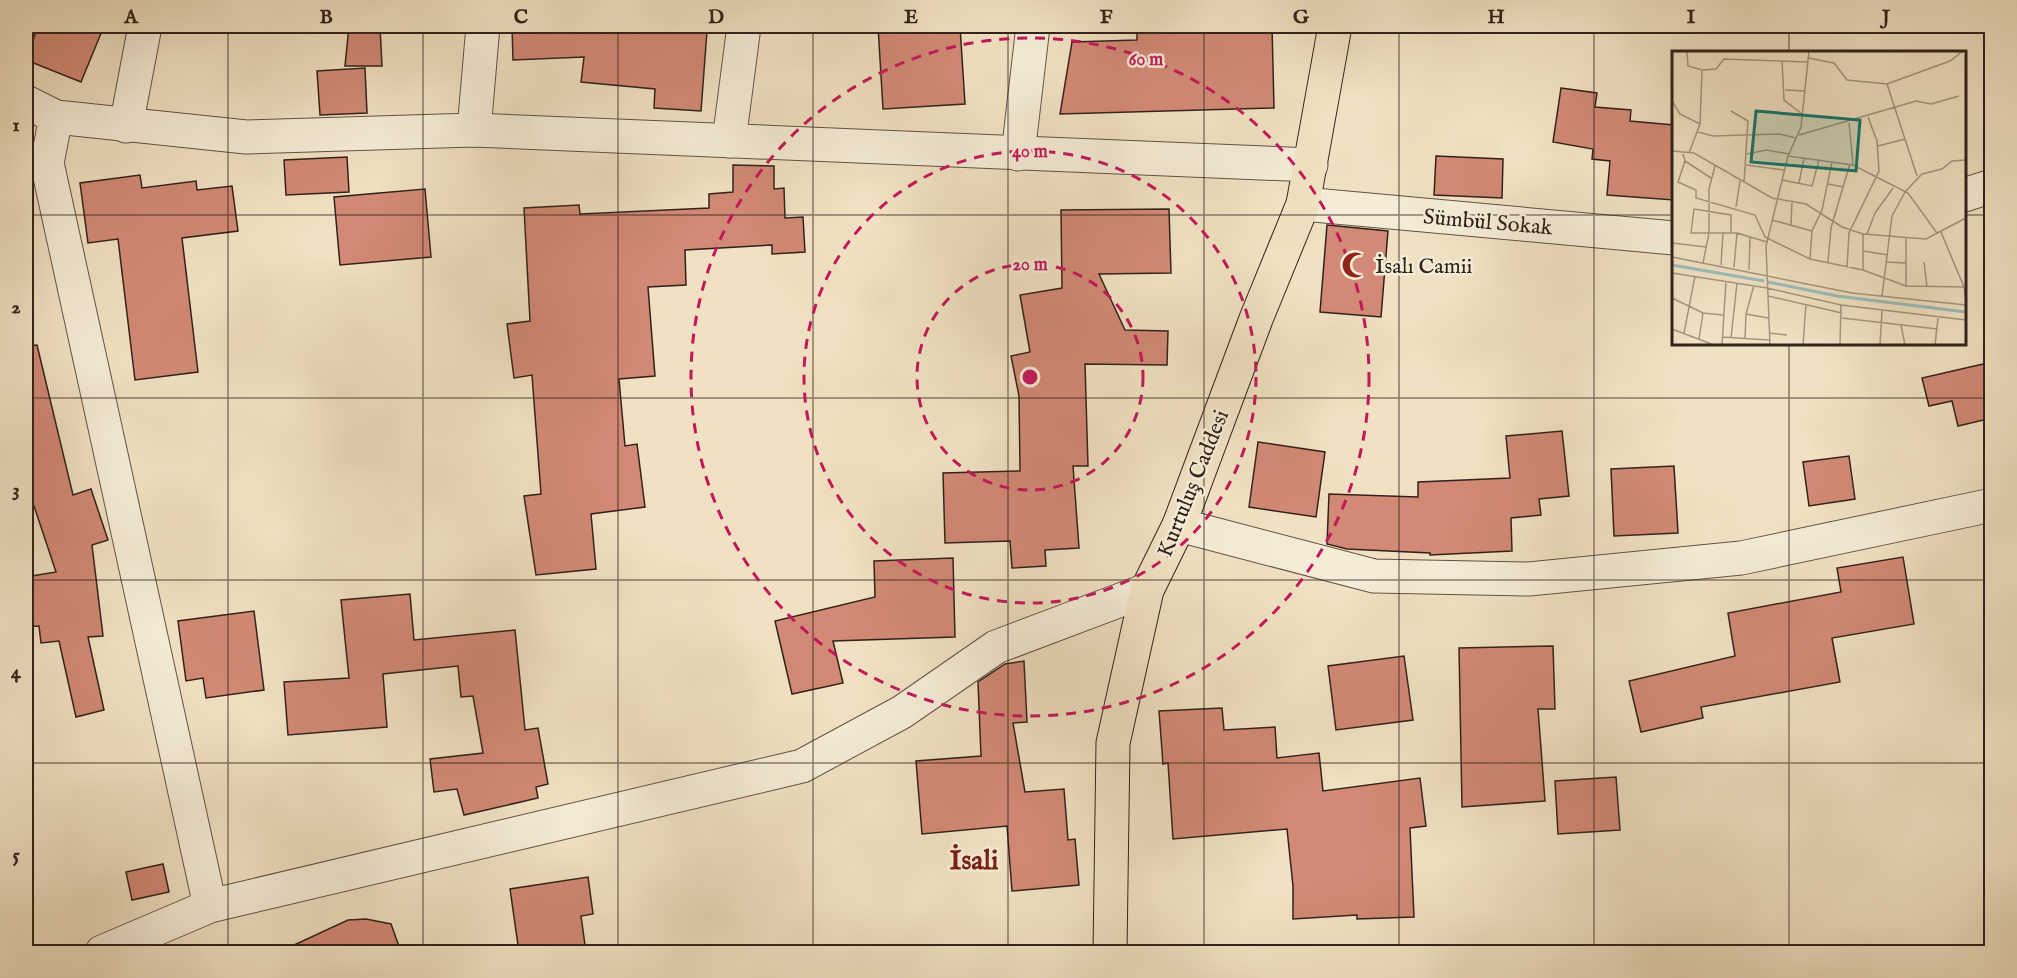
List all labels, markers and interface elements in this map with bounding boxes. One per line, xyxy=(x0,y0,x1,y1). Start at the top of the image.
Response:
text: A xyxy=(123,5,139,30)
text: B xyxy=(319,5,333,30)
text: C xyxy=(514,5,528,30)
text: D xyxy=(708,5,724,30)
text: E xyxy=(904,5,918,30)
text: F xyxy=(1100,5,1113,30)
text: G xyxy=(1293,5,1310,30)
text: H xyxy=(1487,5,1505,30)
text: I xyxy=(1687,5,1696,30)
text: J xyxy=(1879,5,1891,30)
text: 60 m xyxy=(1129,49,1163,72)
inset map xyxy=(1672,51,1966,345)
text: 1 xyxy=(12,113,20,138)
text: 40 m xyxy=(1012,141,1048,164)
street label: Sümbül Sokak xyxy=(1422,203,1554,243)
mosque icon: İsalı Camii xyxy=(1340,250,1370,280)
place label: İsalı Camii xyxy=(1375,253,1473,281)
text: 20 m xyxy=(1012,254,1048,277)
text: 2 xyxy=(11,295,21,320)
centre of rings xyxy=(1020,367,1040,387)
street label: Kurtuluş Caddesi xyxy=(1152,406,1236,562)
text: 3 xyxy=(12,478,20,503)
text: 4 xyxy=(11,660,22,685)
text: 5 xyxy=(12,843,20,868)
district label: İsali xyxy=(949,843,999,879)

